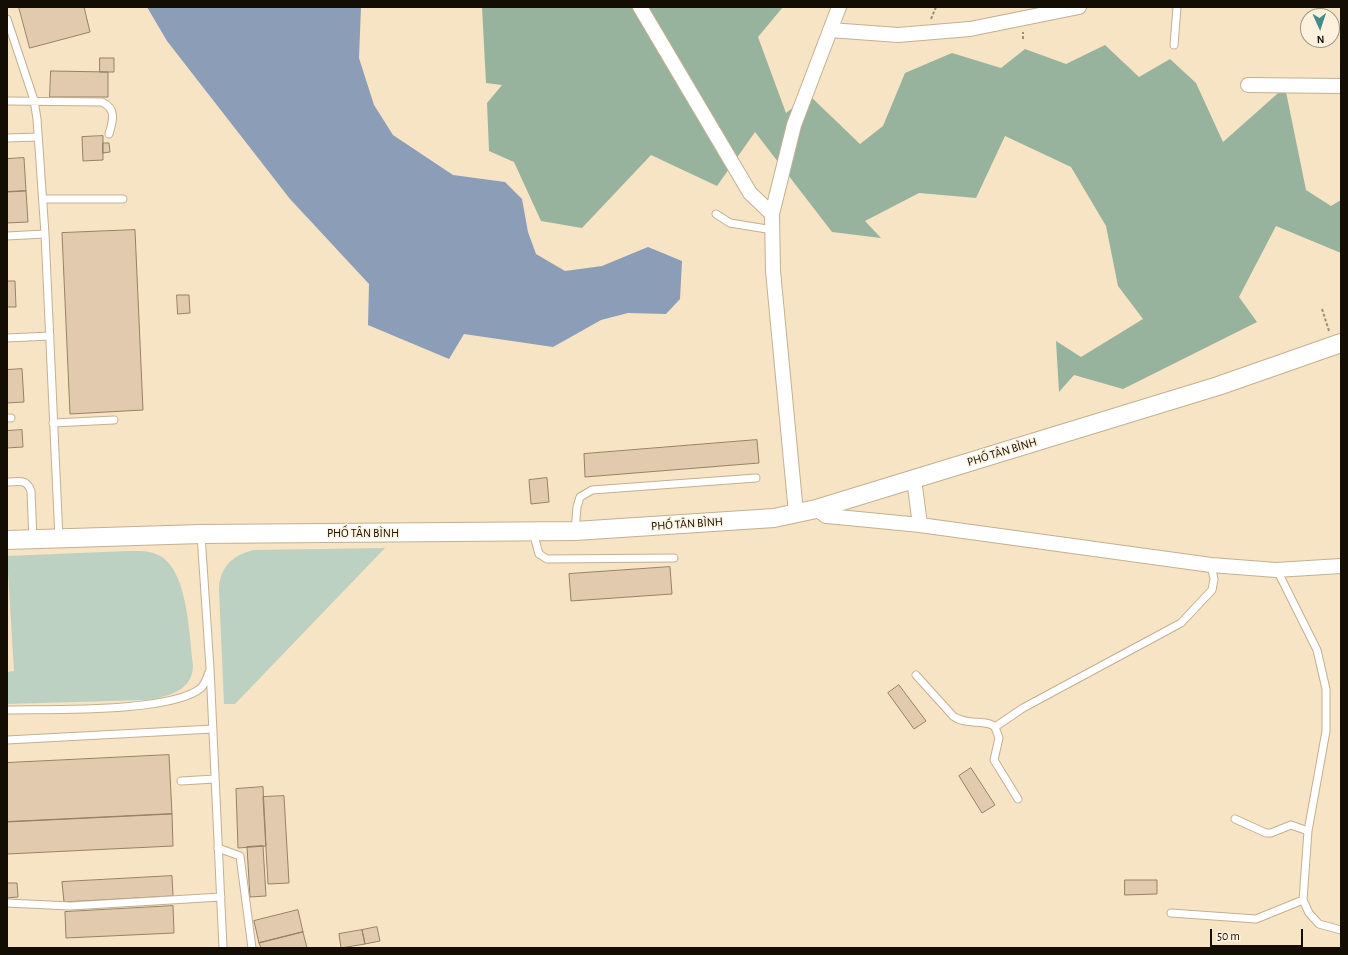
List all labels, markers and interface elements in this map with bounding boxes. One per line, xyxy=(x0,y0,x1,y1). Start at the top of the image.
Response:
north arrow xyxy=(1300,8,1340,48)
text: N xyxy=(1316,34,1325,45)
street label: PHỐ TÂN BÌNH xyxy=(965,435,1039,469)
street label: PHỐ TÂN BÌNH xyxy=(650,514,724,534)
street label: PHỐ TÂN BÌNH xyxy=(327,526,399,540)
scale bar xyxy=(1212,921,1305,947)
text: 50 m xyxy=(1217,930,1240,942)

